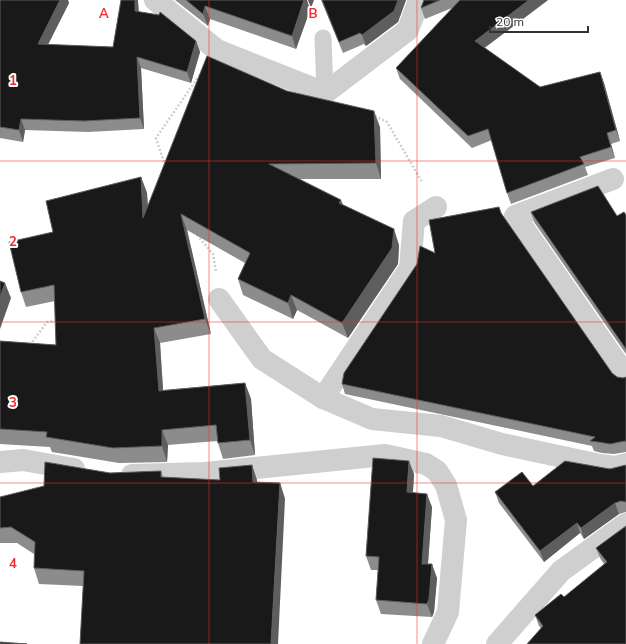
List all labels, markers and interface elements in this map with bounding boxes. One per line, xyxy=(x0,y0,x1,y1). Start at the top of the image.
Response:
text: A xyxy=(99,5,109,21)
text: B xyxy=(309,5,318,21)
scale bar xyxy=(490,8,588,34)
text: 20 m xyxy=(496,14,524,29)
text: 1 xyxy=(9,72,17,88)
text: 2 xyxy=(9,233,17,249)
text: 3 xyxy=(9,394,17,410)
text: 4 xyxy=(9,555,17,571)

